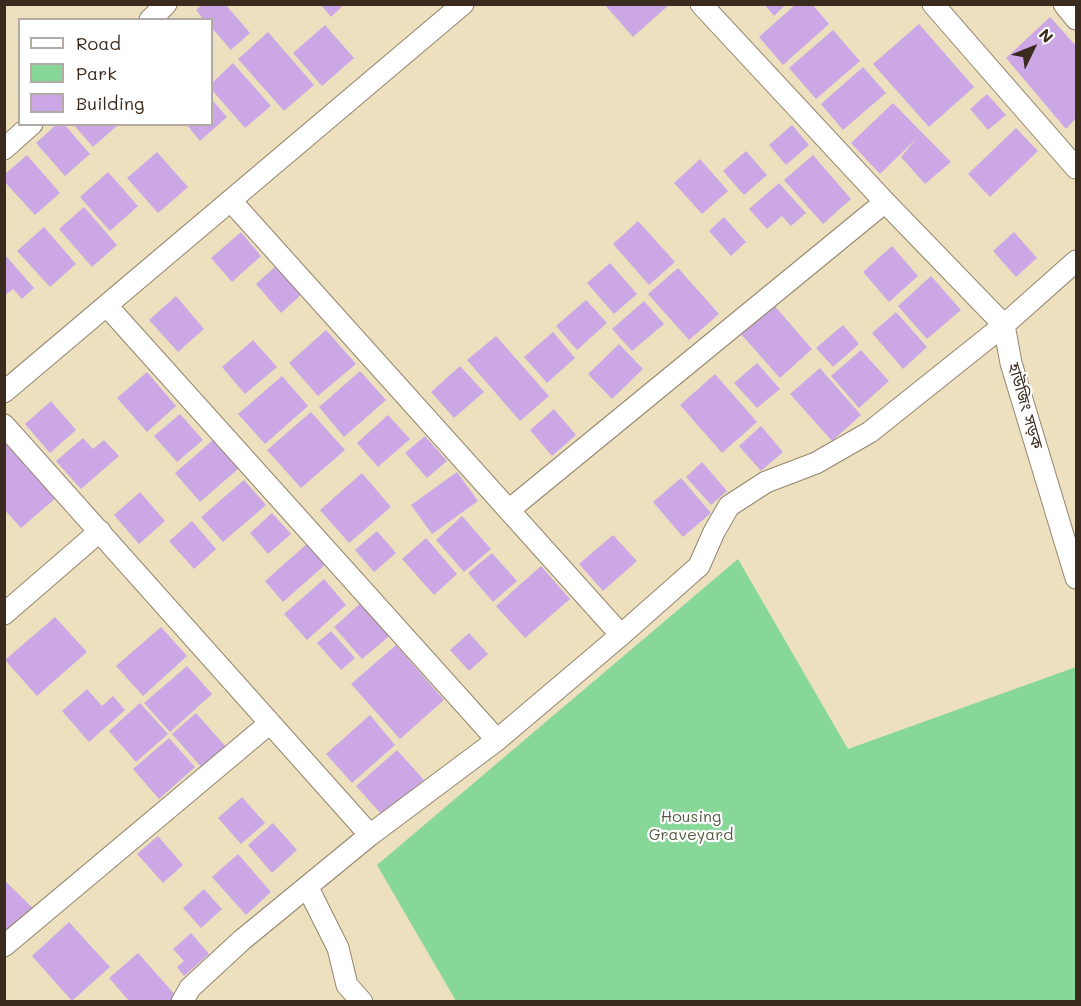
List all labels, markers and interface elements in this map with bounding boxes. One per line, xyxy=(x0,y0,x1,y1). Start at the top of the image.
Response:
legend xyxy=(18,18,213,126)
north arrow xyxy=(1003,18,1063,78)
text: N xyxy=(1035,24,1058,47)
text: Road xyxy=(76,31,121,55)
text: Park xyxy=(76,61,117,85)
text: Building xyxy=(76,91,144,115)
street label: হাউজিং সড়ক xyxy=(1004,361,1046,451)
park label: Housing Graveyard xyxy=(649,807,733,845)

